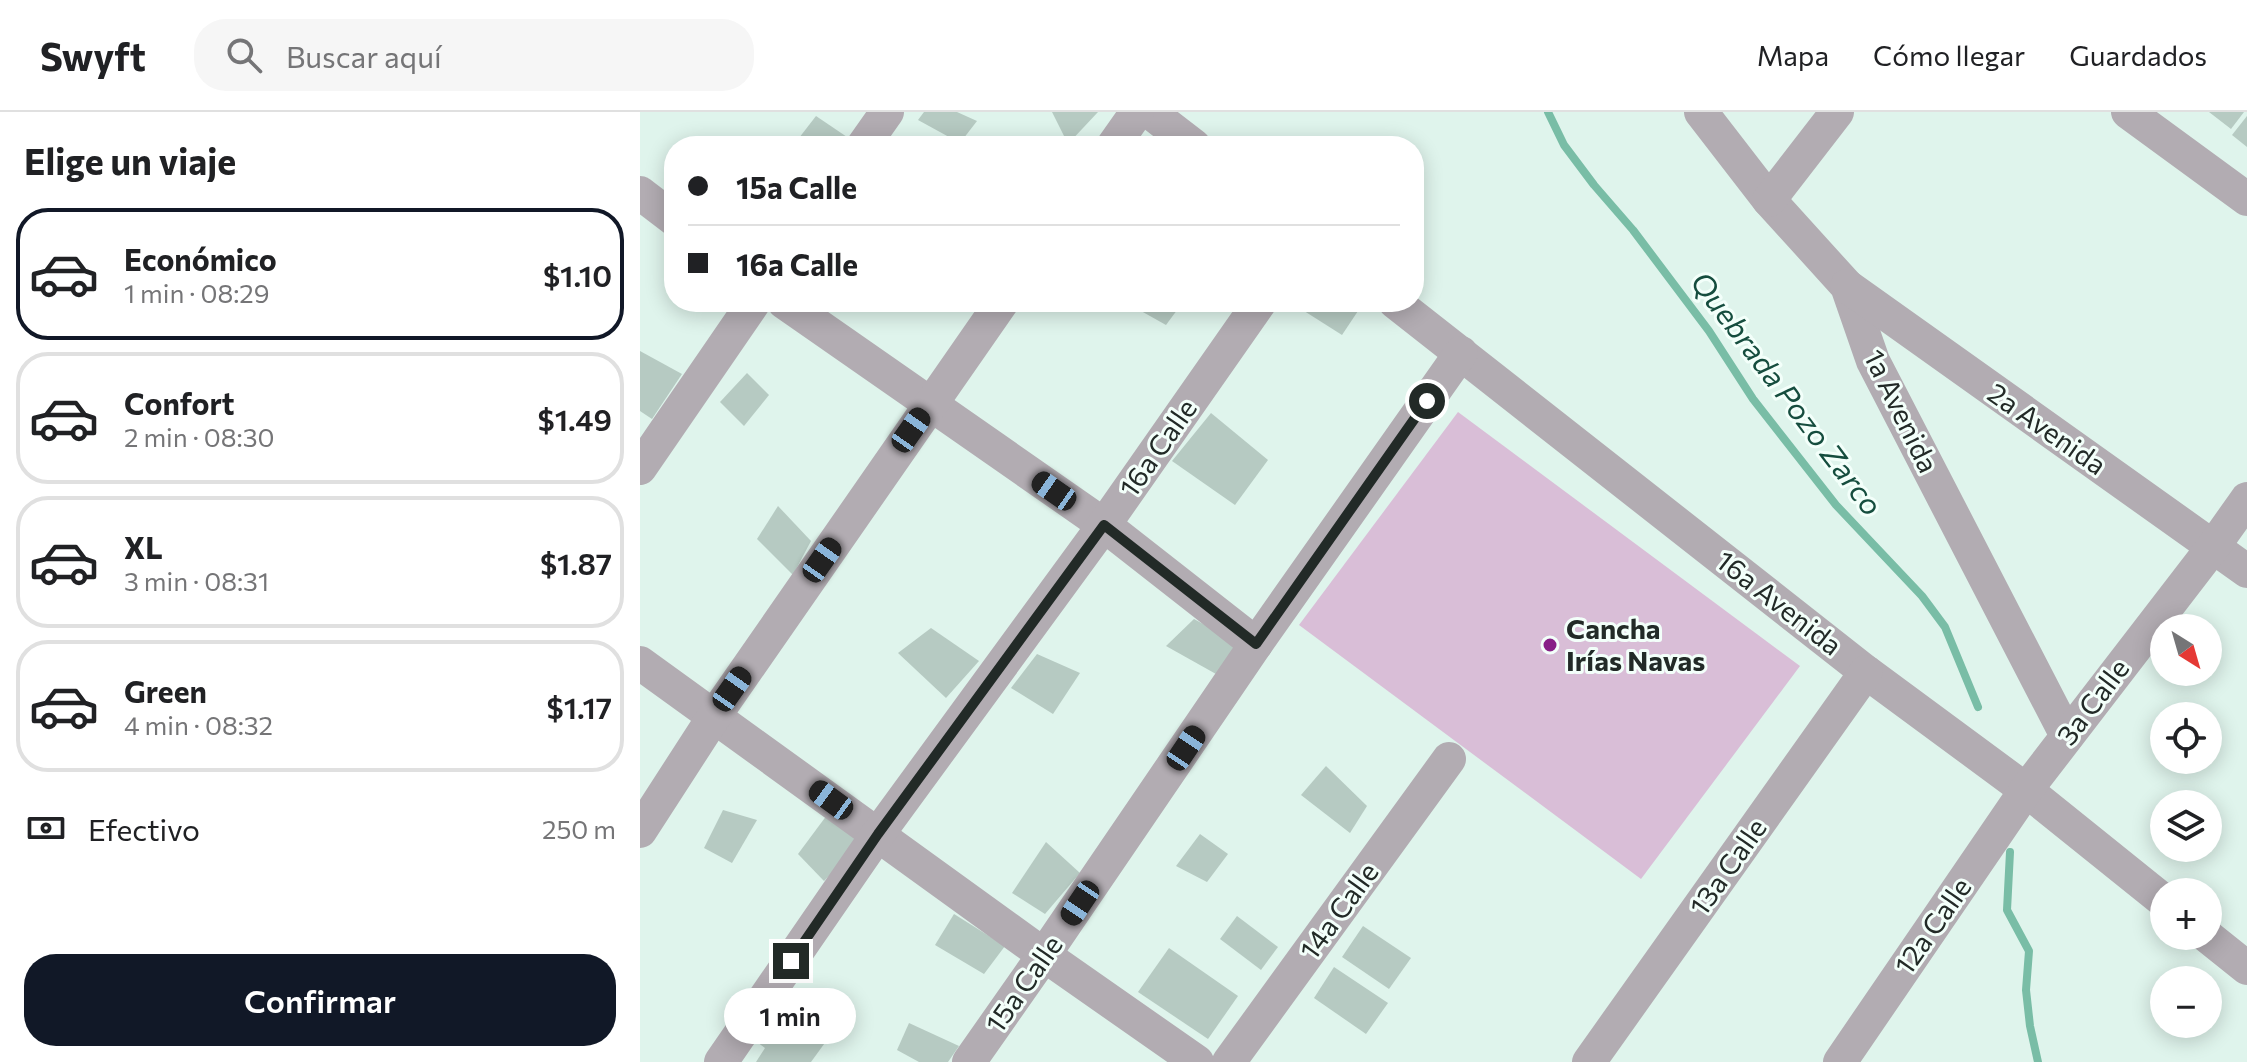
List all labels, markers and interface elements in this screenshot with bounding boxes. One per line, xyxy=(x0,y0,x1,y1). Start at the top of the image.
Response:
search box xyxy=(194,19,754,91)
text: Swyft xyxy=(40,32,146,79)
icon: search xyxy=(222,33,266,77)
text: Buscar aquí xyxy=(286,37,442,74)
text: Mapa xyxy=(1757,38,1829,72)
text: Cómo llegar xyxy=(1873,38,2025,72)
text: Guardados xyxy=(2069,38,2207,72)
text: Elige un viaje xyxy=(24,138,236,182)
text: 15a Calle xyxy=(736,168,857,205)
icon: car xyxy=(28,238,100,310)
text: Económico xyxy=(124,240,277,277)
text: 16a Calle xyxy=(736,245,858,282)
text: $1.10 xyxy=(543,256,612,293)
water label: Quebrada Pozo Zarco xyxy=(1684,263,1892,522)
text: 1 min · 08:29 xyxy=(124,277,269,308)
street label: 1a Avenida xyxy=(1857,343,1946,478)
street label: 2a Avenida xyxy=(1982,375,2113,481)
icon: car xyxy=(28,382,100,454)
route start xyxy=(1409,383,1445,419)
text: Confort xyxy=(124,384,235,421)
street label: 16a Calle xyxy=(1111,392,1203,503)
text: $1.49 xyxy=(538,400,612,437)
car xyxy=(887,403,935,457)
text: 2 min · 08:30 xyxy=(124,421,274,452)
car xyxy=(1027,467,1081,515)
icon: car xyxy=(28,526,100,598)
text: XL xyxy=(124,528,163,565)
car xyxy=(798,533,846,587)
street label: 16a Avenida xyxy=(1710,543,1849,662)
text: $1.87 xyxy=(540,544,612,581)
text: 3 min · 08:31 xyxy=(124,565,269,596)
place label: Cancha Irías Navas xyxy=(1566,611,1705,677)
north arrow xyxy=(2150,614,2222,686)
map controls xyxy=(2150,614,2222,1038)
marker: Cancha Irías Navas xyxy=(1541,636,1559,654)
street label: 3a Calle xyxy=(2049,652,2136,751)
car xyxy=(708,662,756,716)
icon: car xyxy=(28,670,100,742)
text: Green xyxy=(124,672,207,709)
text: $1.17 xyxy=(547,688,612,725)
button: locate xyxy=(2150,702,2222,774)
text: 4 min · 08:32 xyxy=(124,709,273,740)
car xyxy=(1163,721,1209,775)
car xyxy=(805,776,857,824)
button: layers xyxy=(2150,790,2222,862)
icon: cash xyxy=(24,806,68,850)
text: Efectivo xyxy=(88,810,200,847)
street label: 13a Calle xyxy=(1681,811,1773,922)
text: 250 m xyxy=(542,813,616,844)
street label: 14a Calle xyxy=(1292,855,1385,966)
street label: 12a Calle xyxy=(1887,870,1978,980)
car xyxy=(1057,876,1103,930)
button: + xyxy=(2150,878,2222,950)
street label: 15a Calle xyxy=(977,928,1069,1039)
route end xyxy=(773,943,809,979)
button: Confirmar xyxy=(24,954,616,1046)
button: − xyxy=(2150,966,2222,1038)
callout: 1 min xyxy=(725,989,857,1045)
text: 1 min xyxy=(759,1000,821,1031)

